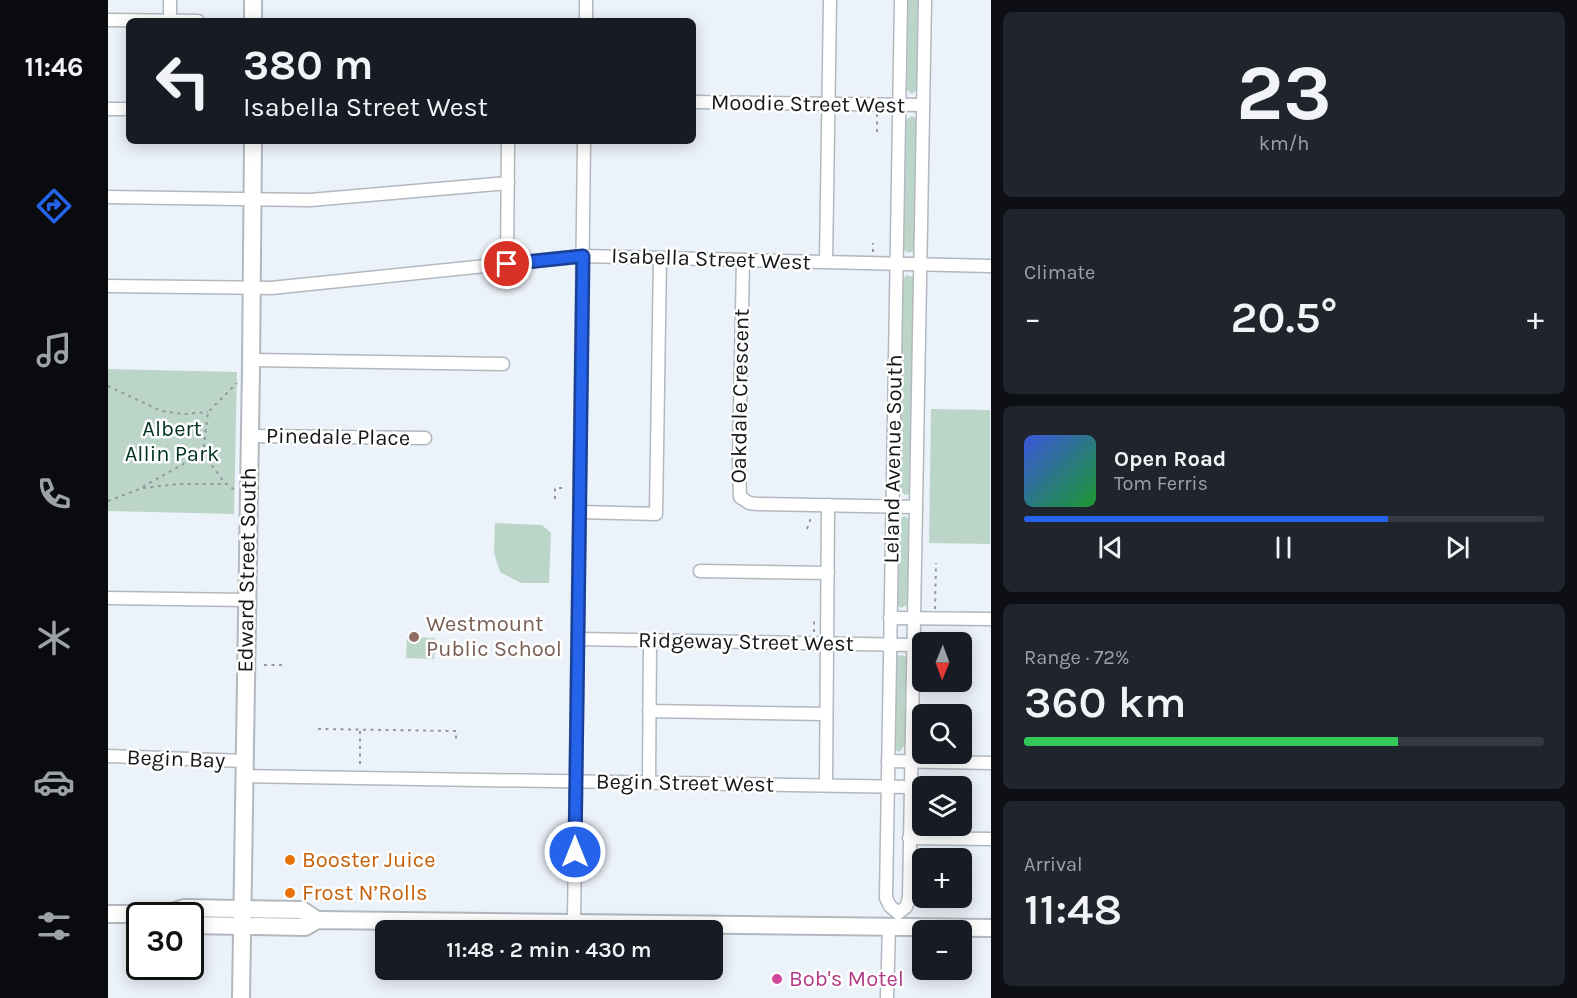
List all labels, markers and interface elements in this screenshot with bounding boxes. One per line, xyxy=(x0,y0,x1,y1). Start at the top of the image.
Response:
text: 380 m xyxy=(243,40,373,90)
icon: left xyxy=(144,42,222,120)
text: 23 xyxy=(1236,47,1332,139)
text: 11:46 xyxy=(25,51,83,83)
street label: Moodie Street West xyxy=(711,89,905,119)
text: Isabella Street West xyxy=(243,91,488,123)
text: km/h xyxy=(1259,132,1309,155)
icon: directions xyxy=(33,185,75,227)
pin xyxy=(481,238,532,289)
street label: Isabella Street West xyxy=(611,243,811,275)
icon: arrive xyxy=(490,247,523,280)
text: Climate xyxy=(1024,261,1095,284)
text: 20.5° xyxy=(1231,291,1337,343)
text: − xyxy=(1024,299,1041,337)
text: + xyxy=(1527,299,1544,337)
street label: Oakdale Crescent xyxy=(725,308,755,484)
icon: music xyxy=(33,329,75,371)
street label: Leland Avenue South xyxy=(878,354,908,564)
park label: Albert Allin Park xyxy=(125,416,219,467)
street label: Pinedale Place xyxy=(266,423,410,451)
text: Open Road xyxy=(1114,446,1226,472)
street label: Edward Street South xyxy=(232,467,262,673)
text: Tom Ferris xyxy=(1114,472,1208,495)
icon: phone xyxy=(33,473,75,515)
icon: previous xyxy=(1094,531,1127,564)
icon: pause xyxy=(1267,531,1300,564)
icon: next xyxy=(1441,531,1474,564)
place label: Westmount Public School xyxy=(426,611,562,662)
icon: climate xyxy=(33,617,75,659)
street label: Ridgeway Street West xyxy=(638,627,854,657)
marker: Westmount Public School xyxy=(407,630,421,644)
north arrow xyxy=(912,632,972,692)
map controls xyxy=(912,632,972,980)
text: Range · 72% xyxy=(1024,646,1129,669)
text: 360 km xyxy=(1024,676,1187,728)
button: search xyxy=(912,704,972,764)
street label: Begin Bay xyxy=(126,744,226,774)
icon: car xyxy=(33,761,75,803)
street label: Begin Street West xyxy=(596,768,774,798)
button: layers xyxy=(912,776,972,836)
position arrow xyxy=(543,820,607,884)
place label: Booster Juice xyxy=(302,847,435,873)
button: + xyxy=(912,848,972,908)
marker: Booster Juice xyxy=(283,853,297,867)
text: Arrival xyxy=(1024,853,1083,876)
place label: Frost N’Rolls xyxy=(302,880,428,906)
text: 11:48 xyxy=(1024,883,1122,935)
marker: Frost N’Rolls xyxy=(283,886,297,900)
speed limit sign: 30 xyxy=(126,902,204,980)
icon: filters xyxy=(33,905,75,947)
button: − xyxy=(912,920,972,980)
text: 11:48 · 2 min · 430 m xyxy=(446,937,652,963)
place label: Bob's Motel xyxy=(789,966,904,992)
marker: Bob's Motel xyxy=(770,972,784,986)

